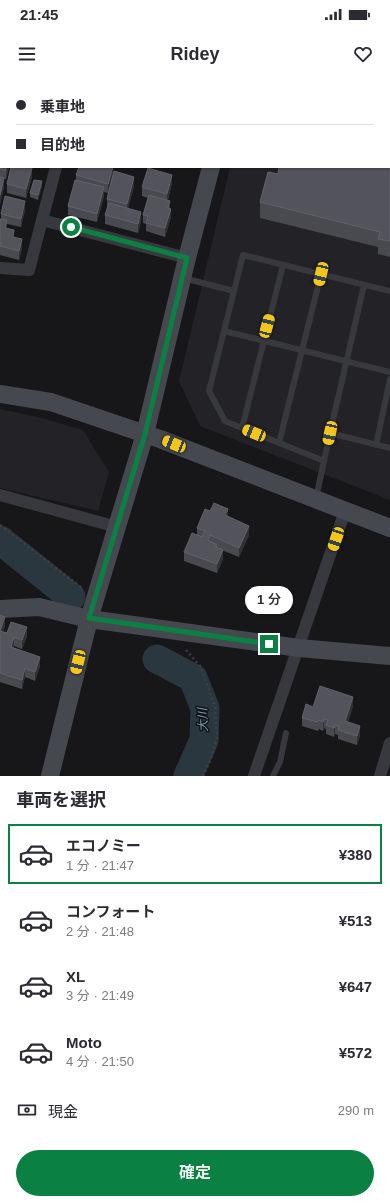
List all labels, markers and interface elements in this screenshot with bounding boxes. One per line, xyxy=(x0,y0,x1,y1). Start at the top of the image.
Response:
text: 21:45 xyxy=(20,6,58,23)
icon: menu xyxy=(16,43,38,65)
icon: heart xyxy=(352,43,374,65)
text: Ridey xyxy=(170,44,220,64)
text: 乗車地 xyxy=(40,98,85,115)
text: 目的地 xyxy=(40,136,85,153)
route start xyxy=(62,218,80,236)
car xyxy=(312,261,330,287)
car xyxy=(258,313,276,339)
car xyxy=(322,420,338,446)
car xyxy=(241,423,267,443)
car xyxy=(161,434,187,454)
car xyxy=(326,526,346,552)
callout: 1 分 xyxy=(245,586,293,614)
text: 1 分 xyxy=(257,592,281,607)
route end xyxy=(260,635,278,653)
car xyxy=(69,649,87,675)
water label: 大川 xyxy=(195,706,211,732)
text: 車両を選択 xyxy=(16,790,106,810)
icon: car xyxy=(18,836,54,872)
text: エコノミー xyxy=(66,837,141,854)
text: ¥380 xyxy=(339,846,372,863)
text: 1 分 · 21:47 xyxy=(66,858,134,873)
icon: car xyxy=(18,902,54,938)
text: コンフォート xyxy=(66,903,156,920)
text: ¥513 xyxy=(339,912,372,929)
text: 2 分 · 21:48 xyxy=(66,924,134,939)
icon: car xyxy=(18,968,54,1004)
text: XL xyxy=(66,968,85,985)
text: ¥647 xyxy=(339,978,372,995)
text: 3 分 · 21:49 xyxy=(66,988,134,1003)
icon: car xyxy=(18,1034,54,1070)
text: Moto xyxy=(66,1034,102,1051)
text: ¥572 xyxy=(339,1044,372,1061)
text: 4 分 · 21:50 xyxy=(66,1054,134,1069)
icon: cash xyxy=(16,1099,38,1121)
text: 現金 xyxy=(48,1103,78,1120)
text: 290 m xyxy=(338,1103,374,1118)
button: 確定 xyxy=(16,1150,374,1196)

